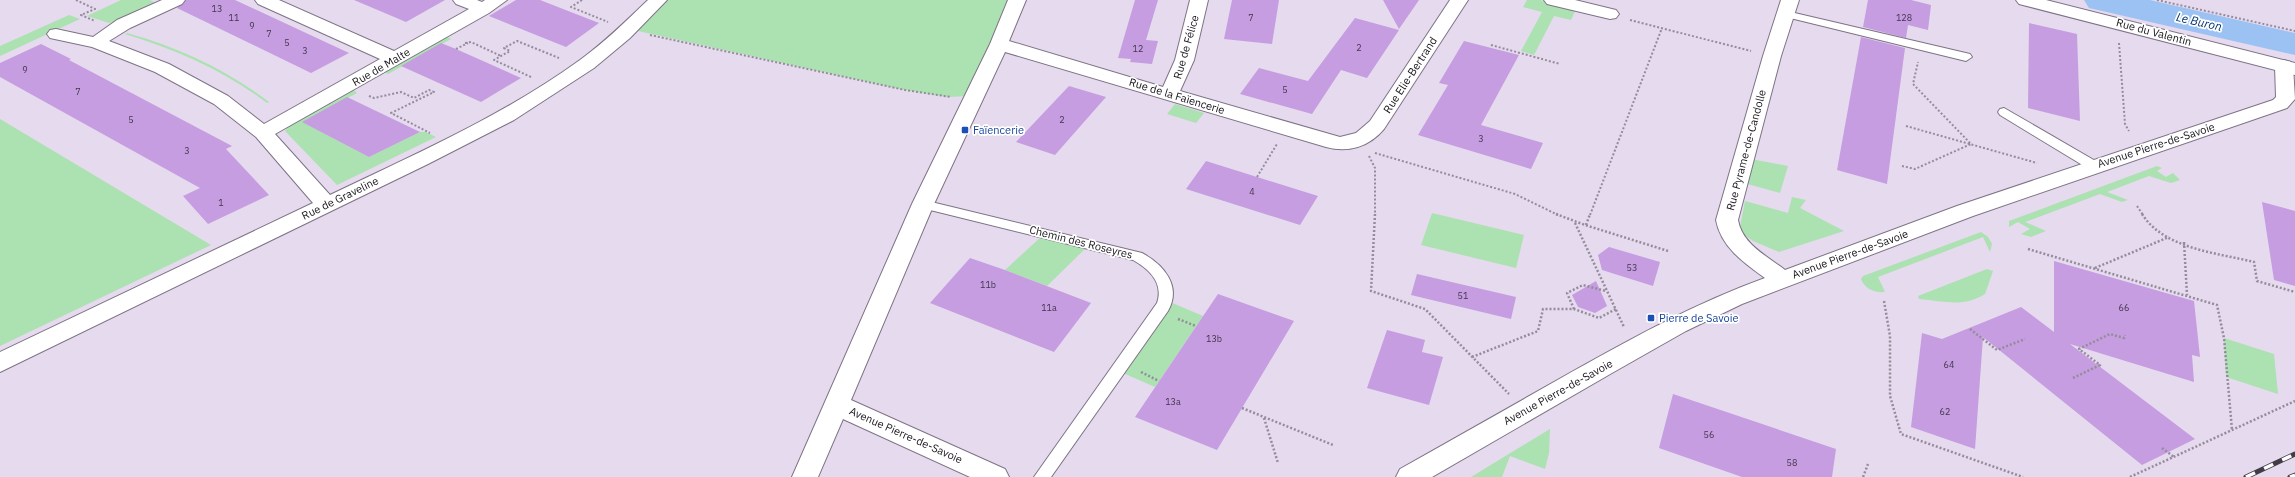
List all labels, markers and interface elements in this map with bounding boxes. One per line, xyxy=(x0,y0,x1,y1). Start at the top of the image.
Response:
house number: 13 xyxy=(212,3,222,14)
water label: Le Buron xyxy=(2175,9,2224,34)
house number: 11 xyxy=(229,12,239,23)
house number: 7 xyxy=(1248,12,1254,23)
house number: 128 xyxy=(1896,12,1912,23)
street label: Rue de Félice xyxy=(1170,13,1202,81)
street label: Rue du Valentin xyxy=(2115,15,2193,49)
house number: 9 xyxy=(249,20,255,31)
house number: 7 xyxy=(266,28,272,39)
street label: Rue Elie-Bertrand xyxy=(1380,34,1440,116)
house number: 5 xyxy=(284,37,290,48)
house number: 2 xyxy=(1356,42,1362,53)
house number: 12 xyxy=(1133,43,1143,54)
house number: 3 xyxy=(302,45,308,56)
street label: Rue de Malte xyxy=(350,45,412,89)
house number: 9 xyxy=(22,64,28,75)
street label: Rue de la Faïencerie xyxy=(1127,75,1227,117)
house number: 5 xyxy=(1282,84,1288,95)
house number: 7 xyxy=(75,86,81,97)
street label: Rue Pyrame-de-Candolle xyxy=(1723,88,1769,212)
house number: 5 xyxy=(128,114,134,125)
house number: 2 xyxy=(1059,114,1065,125)
street label: Avenue Pierre-de-Savoie xyxy=(2096,119,2216,171)
place label: Faïencerie xyxy=(973,123,1024,137)
marker: Faïencerie xyxy=(960,125,970,135)
house number: 3 xyxy=(1478,133,1484,144)
house number: 3 xyxy=(184,145,190,156)
street label: Rue de Graveline xyxy=(299,173,381,223)
house number: 4 xyxy=(1249,186,1255,197)
house number: 1 xyxy=(218,197,224,208)
street label: Chemin des Roseyres xyxy=(1028,222,1134,262)
street label: Avenue Pierre-de-Savoie xyxy=(1790,226,1910,282)
house number: 53 xyxy=(1627,262,1637,273)
house number: 11b xyxy=(980,279,996,290)
house number: 51 xyxy=(1458,290,1468,301)
house number: 11a xyxy=(1041,302,1057,313)
house number: 66 xyxy=(2119,302,2129,313)
place label: Pierre de Savoie xyxy=(1659,311,1739,325)
marker: Pierre de Savoie xyxy=(1646,313,1656,323)
house number: 13b xyxy=(1206,333,1222,344)
street label: Avenue Pierre-de-Savoie xyxy=(1501,356,1615,428)
house number: 64 xyxy=(1944,359,1954,370)
house number: 13a xyxy=(1165,396,1181,407)
street label: Avenue Pierre-de-Savoie xyxy=(847,404,965,466)
house number: 62 xyxy=(1940,406,1950,417)
house number: 56 xyxy=(1704,429,1714,440)
house number: 58 xyxy=(1787,457,1797,468)

